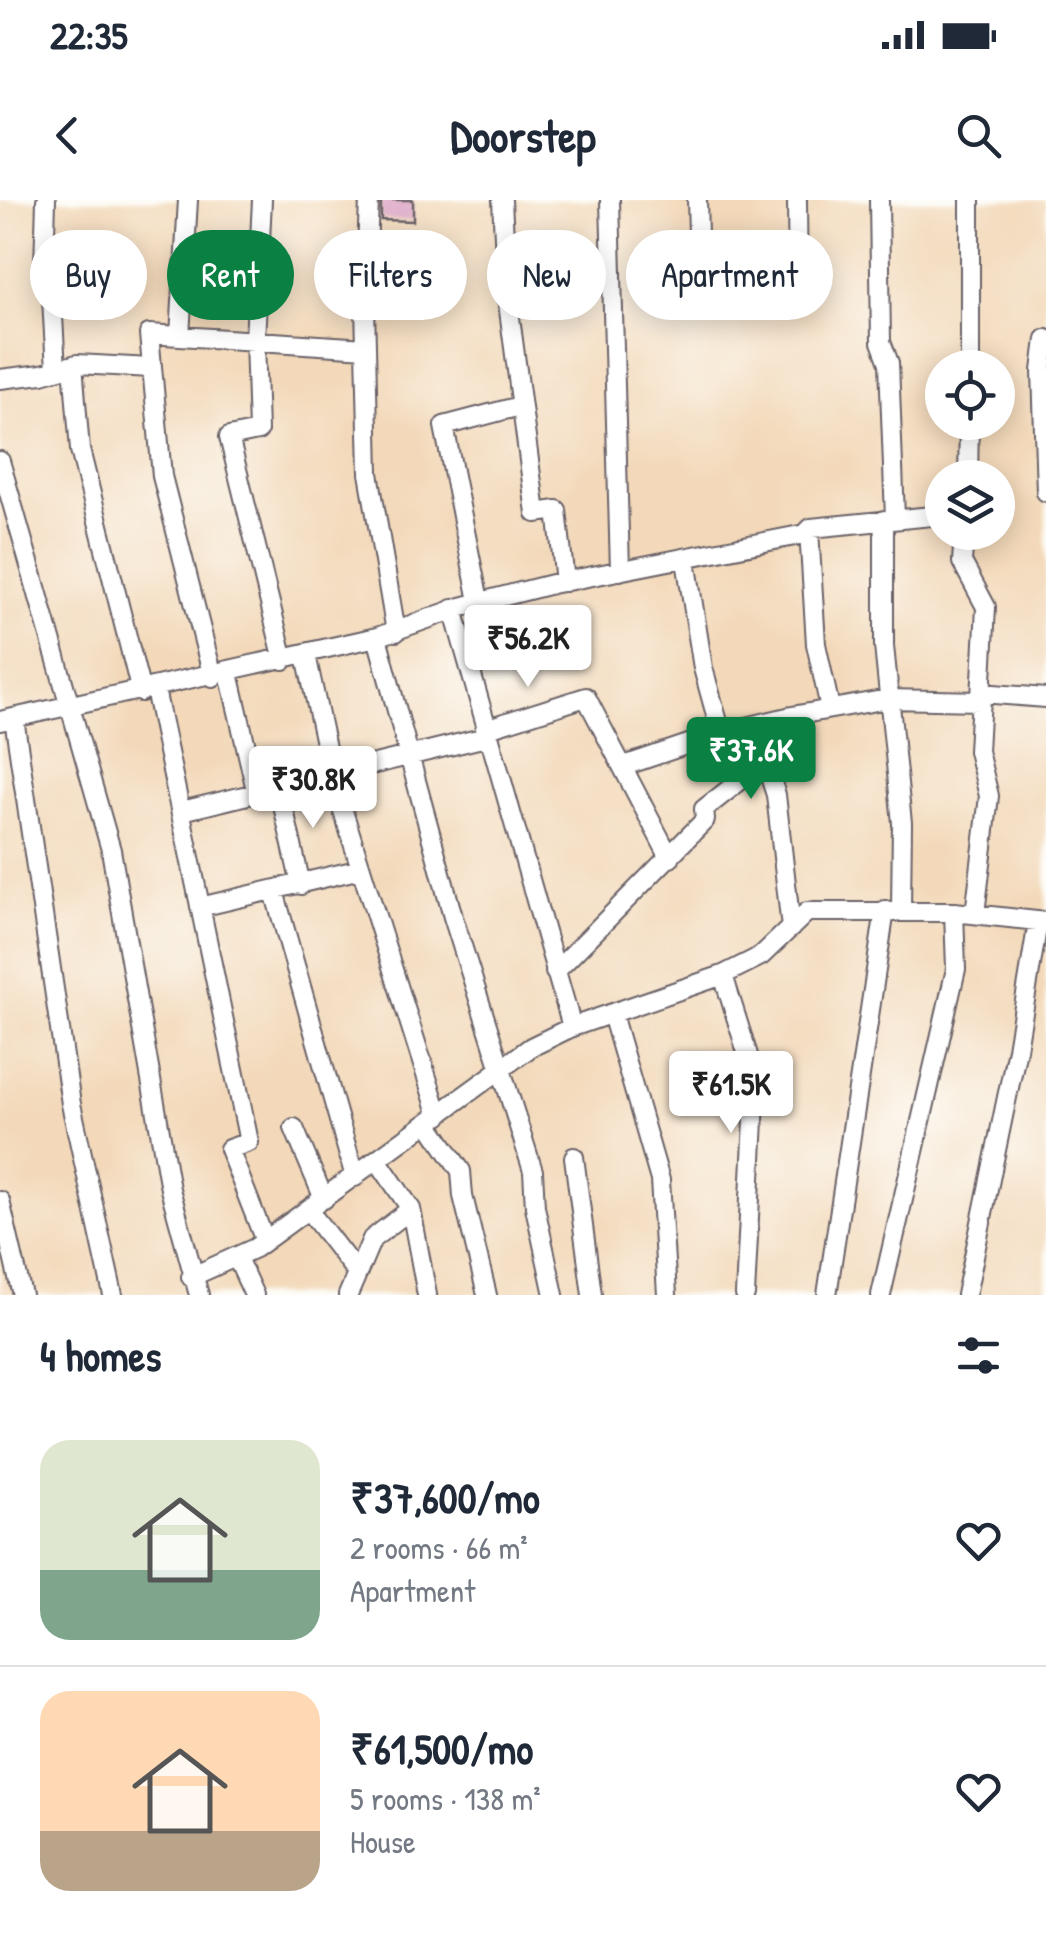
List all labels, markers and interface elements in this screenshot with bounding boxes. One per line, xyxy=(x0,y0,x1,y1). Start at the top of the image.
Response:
text: 22:35 xyxy=(50,9,127,61)
text: Doorstep xyxy=(451,105,595,166)
icon: back xyxy=(40,108,95,163)
icon: search xyxy=(951,108,1006,163)
chip: Buy xyxy=(30,230,147,320)
chip: Rent xyxy=(167,230,294,320)
chip: Filters xyxy=(314,230,467,320)
chip: New xyxy=(487,230,606,320)
chip: Apartment xyxy=(626,230,833,320)
map controls xyxy=(925,350,1015,550)
button: locate xyxy=(925,350,1015,440)
button: layers xyxy=(925,460,1015,550)
pin: ₹56.2K xyxy=(447,605,609,690)
text: ₹56.2K xyxy=(486,616,570,659)
pin: ₹37.6K xyxy=(670,717,832,802)
text: ₹37.6K xyxy=(709,728,793,771)
pin: ₹30.8K xyxy=(232,746,394,831)
text: ₹30.8K xyxy=(271,757,355,800)
pin: ₹61.5K xyxy=(650,1051,812,1136)
text: ₹61.5K xyxy=(691,1062,771,1105)
text: 4 homes xyxy=(40,1327,161,1384)
icon: filters xyxy=(951,1328,1006,1383)
text: ₹37,600/mo xyxy=(350,1469,540,1526)
icon: home xyxy=(120,1480,240,1600)
icon: heart xyxy=(951,1513,1006,1568)
text: 2 rooms · 66 m² xyxy=(350,1526,528,1569)
text: Apartment xyxy=(350,1569,475,1612)
text: ₹61,500/mo xyxy=(350,1720,533,1777)
icon: home xyxy=(120,1731,240,1851)
icon: heart xyxy=(951,1764,1006,1819)
text: 5 rooms · 138 m² xyxy=(350,1777,541,1820)
text: House xyxy=(350,1820,416,1863)

